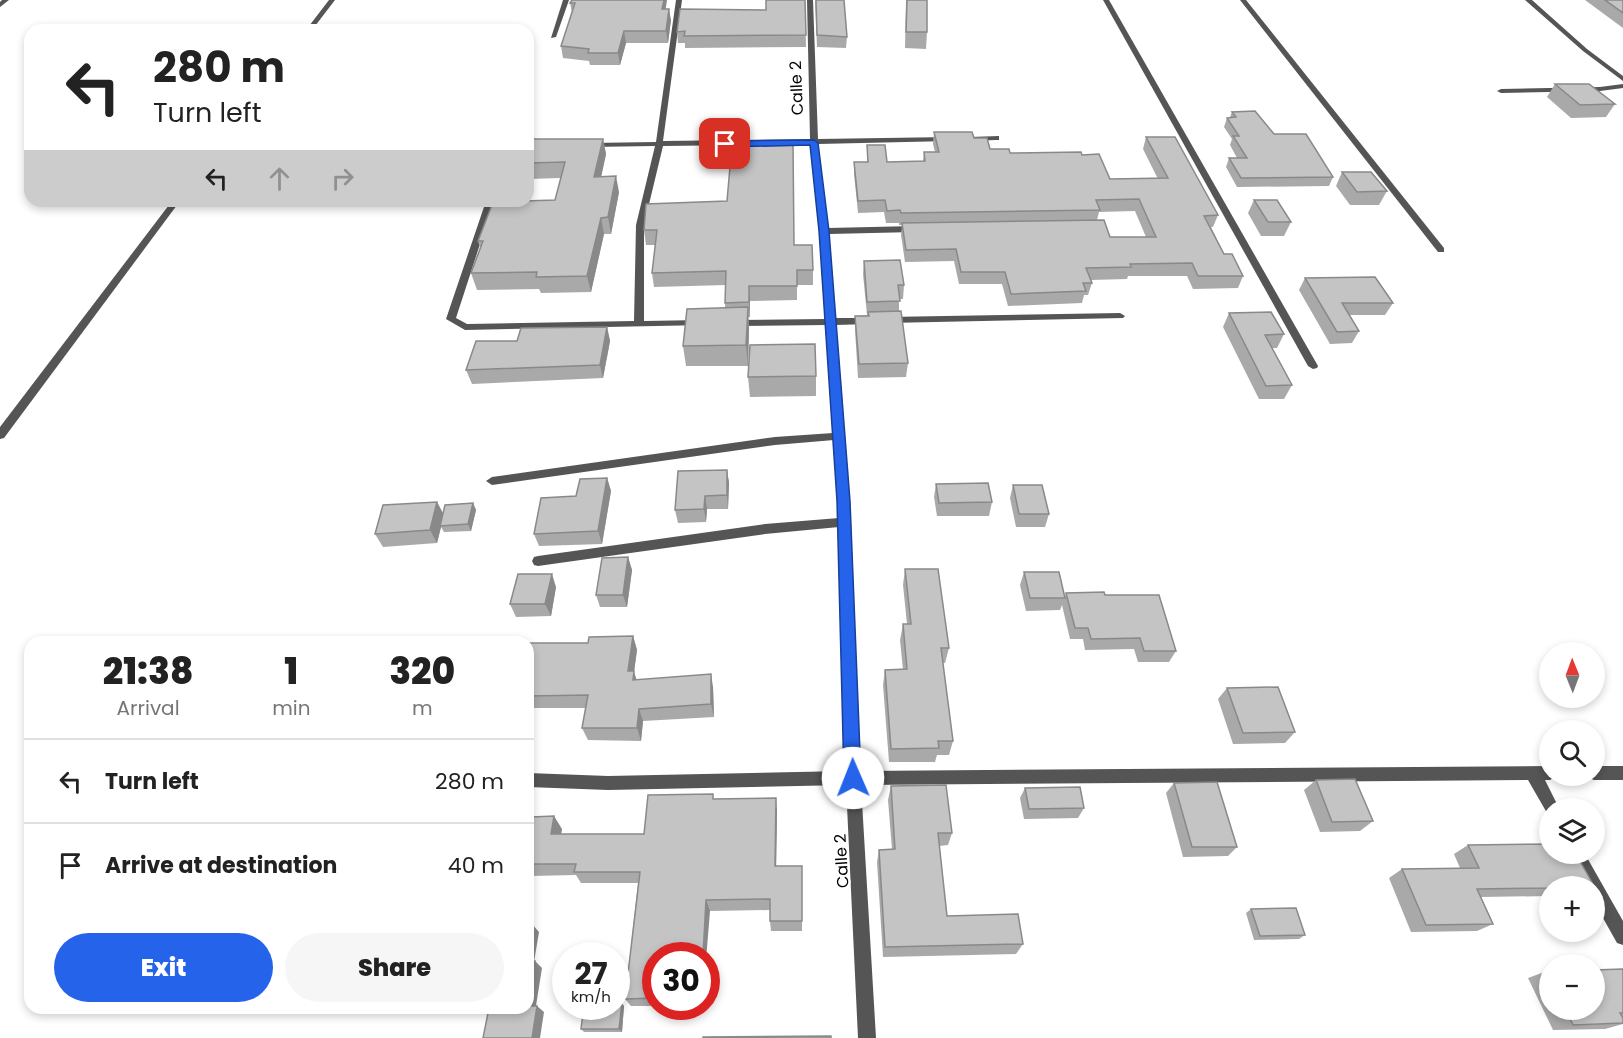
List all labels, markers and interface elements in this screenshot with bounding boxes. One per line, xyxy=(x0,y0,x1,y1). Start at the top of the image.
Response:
text: 280 m xyxy=(153,38,285,97)
icon: left xyxy=(54,48,132,126)
street label: Calle 2 xyxy=(784,60,809,116)
text: Turn left xyxy=(153,94,262,131)
pin xyxy=(699,118,750,169)
icon: arrive xyxy=(708,127,741,160)
icon: left xyxy=(200,162,233,195)
icon: ahead xyxy=(263,162,296,195)
icon: right xyxy=(326,162,359,195)
north arrow xyxy=(1539,642,1605,708)
map controls xyxy=(1539,642,1605,1020)
text: 21:38 xyxy=(103,646,193,697)
text: 1 xyxy=(284,646,298,697)
text: 320 xyxy=(389,646,455,697)
text: Arrival xyxy=(117,694,180,722)
text: min xyxy=(272,694,310,722)
text: m xyxy=(412,694,433,722)
button: search xyxy=(1539,720,1605,786)
position arrow xyxy=(821,746,885,810)
icon: left xyxy=(54,765,87,798)
text: Turn left xyxy=(105,766,199,797)
text: 280 m xyxy=(435,766,504,797)
button: layers xyxy=(1539,798,1605,864)
street label: Calle 2 xyxy=(829,833,854,889)
icon: arrive xyxy=(54,849,87,882)
text: Arrive at destination xyxy=(105,850,337,881)
text: 40 m xyxy=(448,850,504,881)
button: + xyxy=(1539,876,1605,942)
button: Exit xyxy=(54,933,273,1002)
button: Share xyxy=(285,933,504,1002)
speed limit sign: 30 xyxy=(642,942,720,1020)
text: 27 xyxy=(574,952,608,995)
button: − xyxy=(1539,954,1605,1020)
text: km/h xyxy=(571,986,611,1007)

